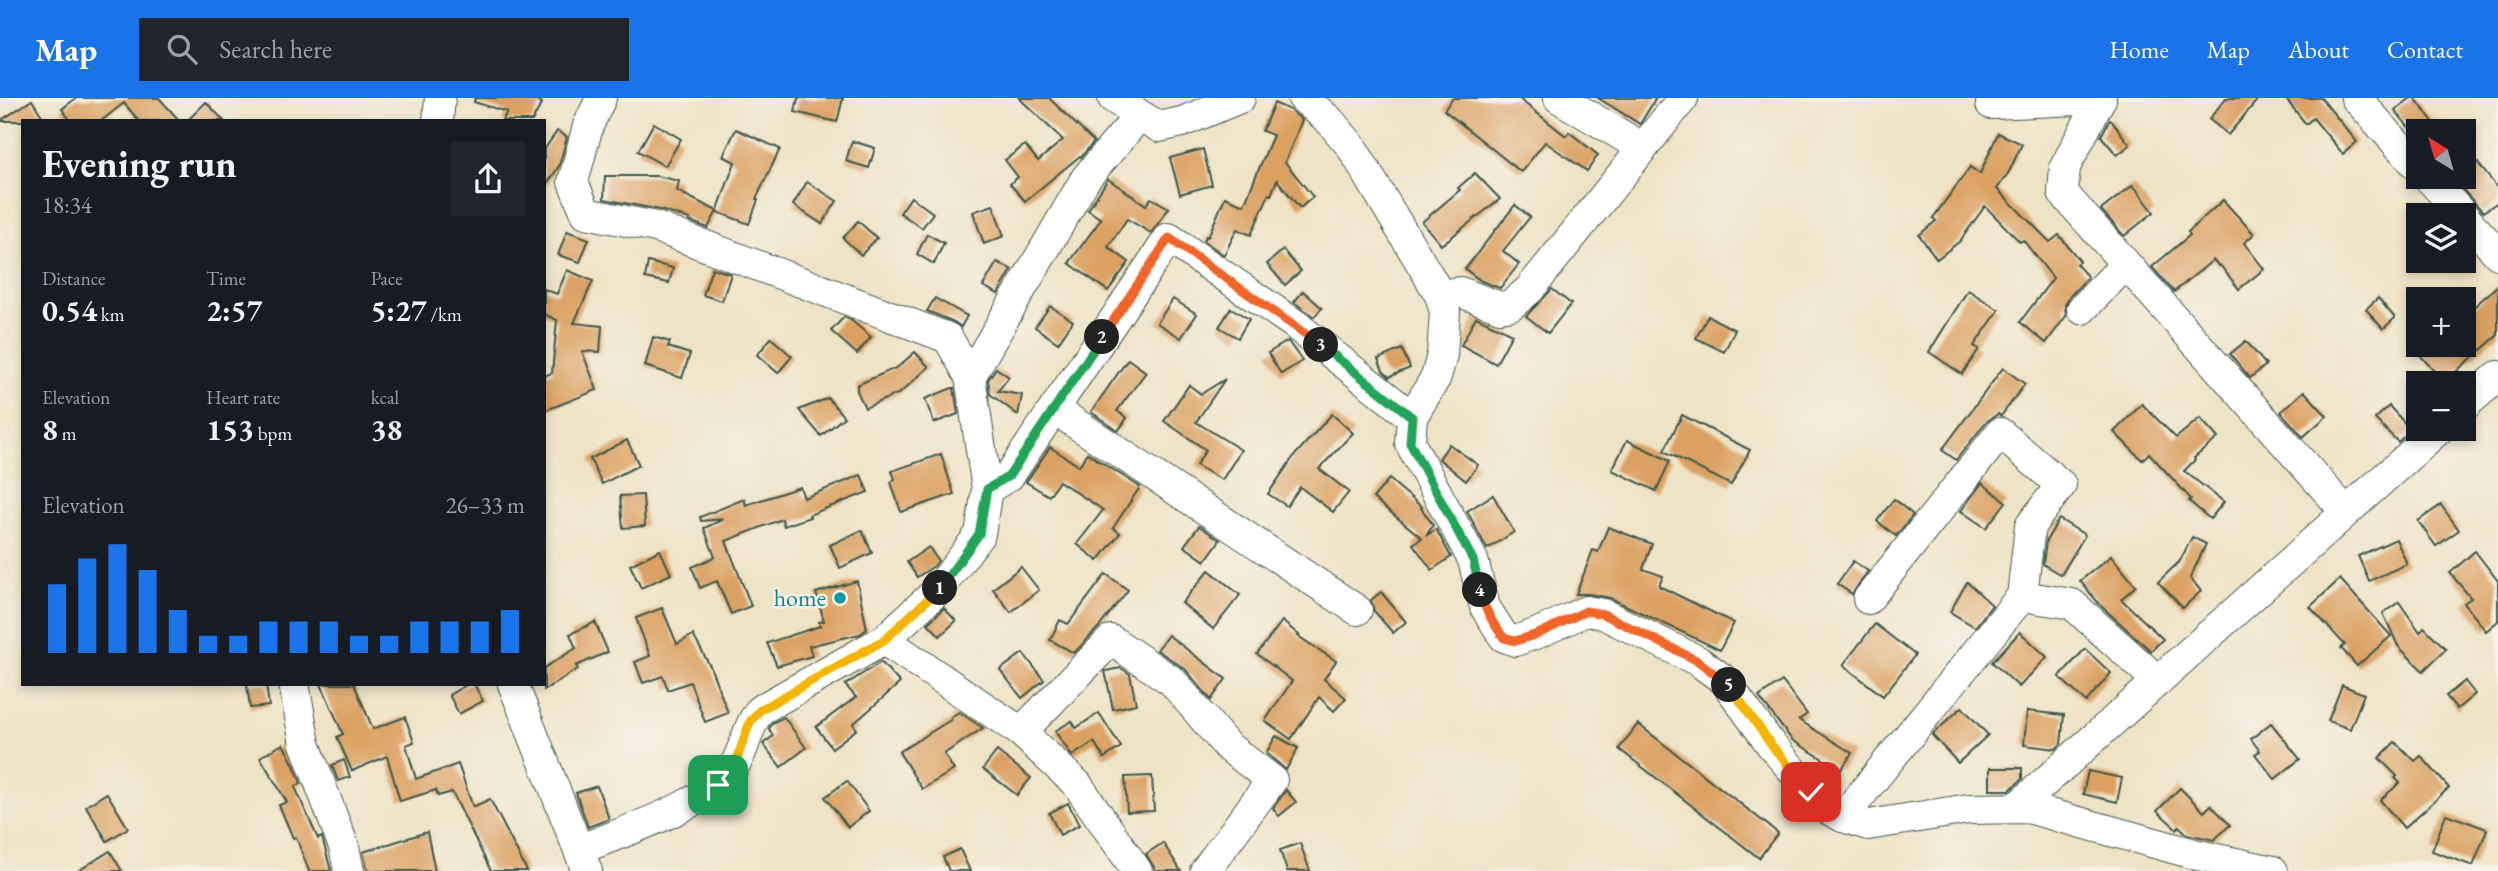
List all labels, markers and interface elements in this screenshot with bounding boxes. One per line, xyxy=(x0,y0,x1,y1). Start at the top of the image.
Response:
search box xyxy=(139,18,629,81)
text: Map xyxy=(35,28,97,71)
icon: search xyxy=(163,30,201,68)
text: Search here xyxy=(219,32,332,66)
text: Home xyxy=(2109,34,2169,65)
text: Map xyxy=(2207,34,2250,65)
text: About xyxy=(2288,34,2349,65)
text: Contact xyxy=(2387,34,2463,65)
north arrow xyxy=(2406,119,2476,189)
map controls xyxy=(2406,119,2476,441)
text: Evening run xyxy=(42,139,237,188)
button: share xyxy=(451,142,525,216)
text: 18:34 xyxy=(42,190,92,220)
button: layers xyxy=(2406,203,2476,273)
text: Distance xyxy=(42,266,105,291)
text: Time xyxy=(206,266,246,291)
text: Pace xyxy=(371,266,403,291)
button: + xyxy=(2406,287,2476,357)
text: 0.54 xyxy=(42,291,97,330)
text: 2:57 xyxy=(206,291,262,330)
text: 5:27 xyxy=(371,291,427,330)
text: km xyxy=(97,302,125,327)
text: /km xyxy=(427,302,462,327)
pin: 2 xyxy=(1084,320,1120,354)
text: 2 xyxy=(1096,324,1107,349)
pin: 3 xyxy=(1304,328,1338,362)
text: 3 xyxy=(1315,332,1326,357)
button: − xyxy=(2406,371,2476,441)
text: Elevation xyxy=(42,385,110,410)
text: Heart rate xyxy=(206,385,280,410)
text: kcal xyxy=(371,385,399,410)
text: 8 xyxy=(42,410,58,449)
text: 153 xyxy=(206,410,254,449)
text: 38 xyxy=(371,410,402,449)
text: m xyxy=(58,421,76,446)
text: bpm xyxy=(254,421,292,446)
text: Elevation xyxy=(42,490,125,520)
text: 26–33 m xyxy=(446,490,525,520)
pin: 1 xyxy=(922,570,958,606)
pin: 4 xyxy=(1462,573,1498,608)
text: 1 xyxy=(934,575,945,600)
text: 4 xyxy=(1474,577,1485,602)
place label: home xyxy=(774,582,826,613)
marker: home xyxy=(832,590,848,606)
pin: 5 xyxy=(1712,668,1746,702)
text: 5 xyxy=(1723,672,1734,697)
pin xyxy=(688,755,748,815)
pin xyxy=(1781,762,1841,822)
icon: arrive xyxy=(699,766,737,804)
icon: check xyxy=(1792,773,1830,811)

